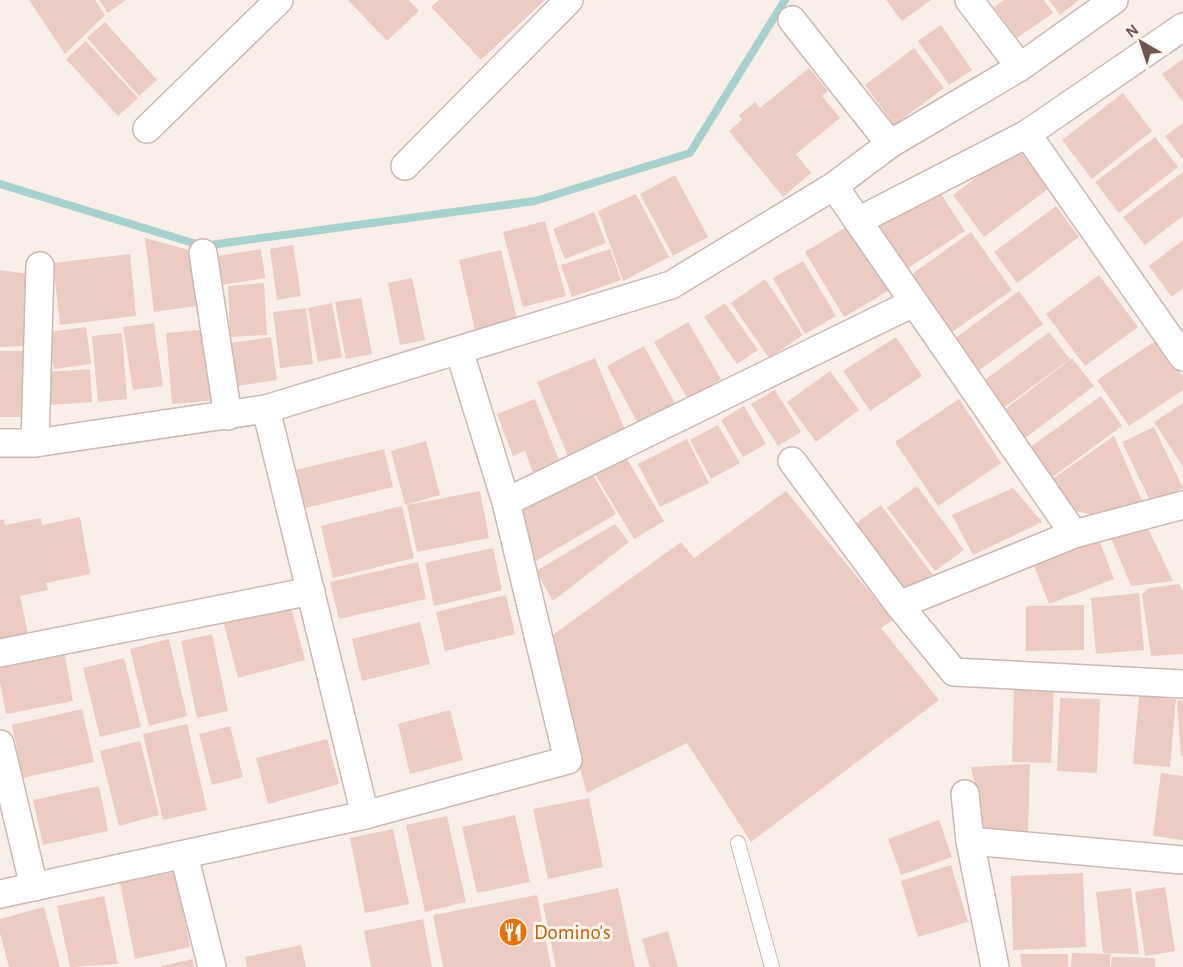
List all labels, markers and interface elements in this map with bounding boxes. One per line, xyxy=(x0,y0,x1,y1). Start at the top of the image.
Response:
north arrow xyxy=(1111,12,1171,72)
text: N xyxy=(1123,21,1142,41)
restaurant icon: Domino's xyxy=(497,916,529,948)
place label: Domino's xyxy=(534,922,611,943)

